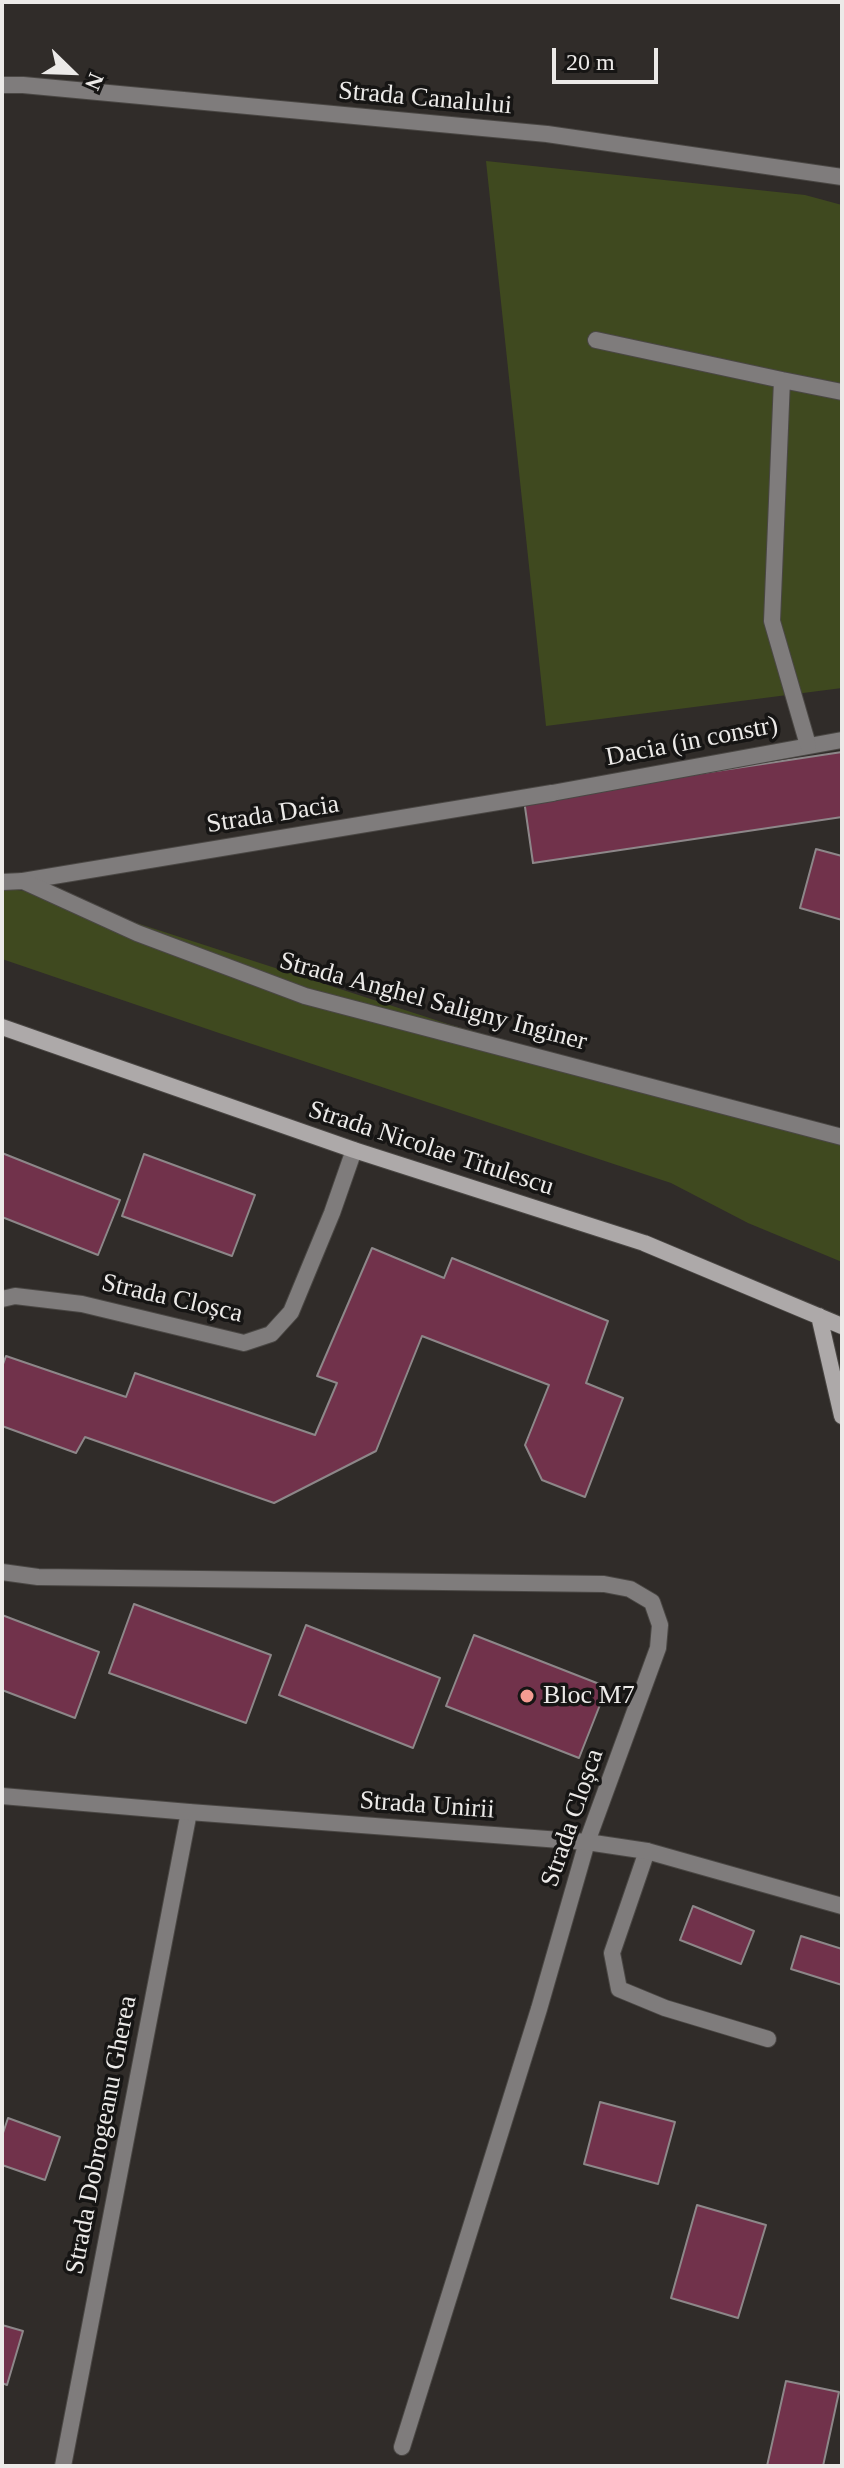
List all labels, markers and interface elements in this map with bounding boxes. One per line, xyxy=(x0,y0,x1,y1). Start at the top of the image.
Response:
north arrow xyxy=(32,32,112,112)
scale bar xyxy=(556,32,662,82)
text: 20 m xyxy=(566,49,615,75)
text: N xyxy=(80,69,109,94)
street label: Strada Canalului xyxy=(337,76,513,122)
street label: Dacia (in constr) xyxy=(603,710,781,774)
street label: Strada Dacia xyxy=(205,789,341,841)
street label: Strada Anghel Saligny Inginer xyxy=(276,946,590,1058)
street label: Strada Nicolae Titulescu xyxy=(304,1095,558,1203)
street label: Strada Cloșca xyxy=(98,1268,246,1330)
place label: Bloc M7 xyxy=(543,1680,635,1712)
marker: Bloc M7 xyxy=(518,1687,536,1705)
street label: Strada Cloșca xyxy=(535,1745,611,1891)
street label: Strada Unirii xyxy=(359,1786,495,1826)
street label: Strada Dobrogeanu Gherea xyxy=(60,1993,144,2277)

